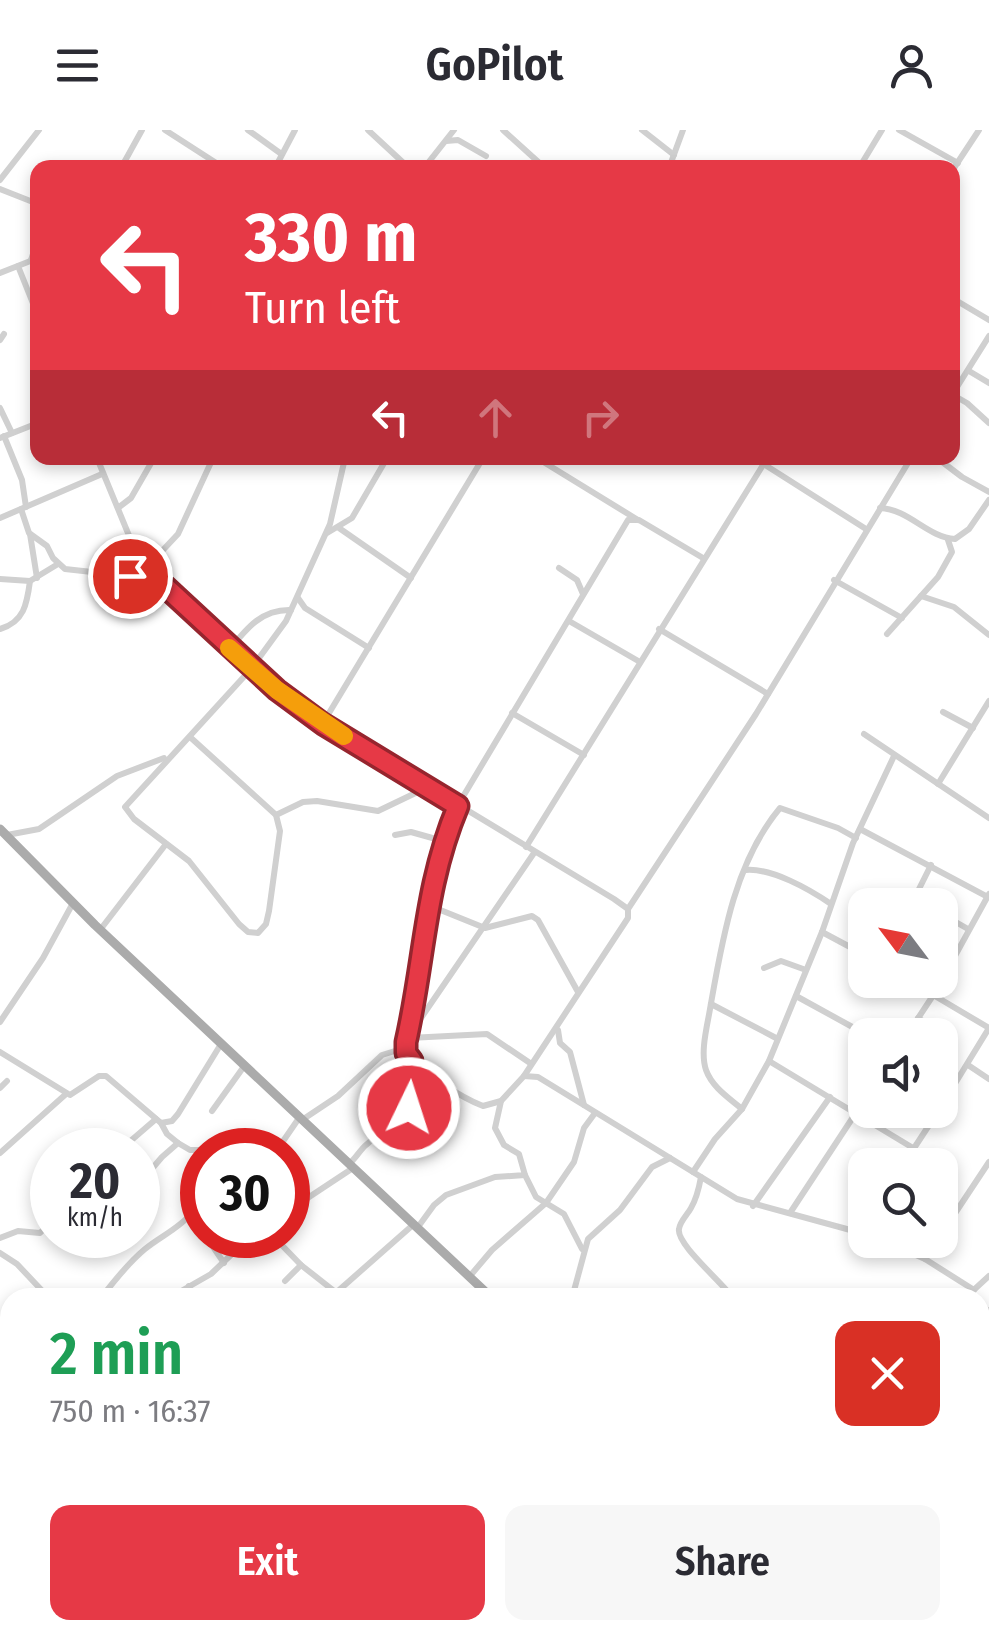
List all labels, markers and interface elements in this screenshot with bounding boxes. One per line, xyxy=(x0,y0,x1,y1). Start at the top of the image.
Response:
icon: menu xyxy=(50,38,105,93)
text: GoPilot xyxy=(426,38,563,92)
icon: person xyxy=(884,38,939,93)
text: 330 m xyxy=(245,196,417,280)
icon: left xyxy=(80,200,210,330)
text: Turn left xyxy=(245,281,400,335)
icon: left xyxy=(363,390,418,445)
icon: ahead xyxy=(468,390,523,445)
icon: right xyxy=(573,390,628,445)
pin xyxy=(88,534,173,619)
icon: arrive xyxy=(103,549,158,604)
north arrow xyxy=(848,888,958,998)
map controls xyxy=(848,888,958,1258)
button: sound xyxy=(848,1018,958,1128)
position arrow xyxy=(357,1056,461,1160)
speed limit sign: 30 xyxy=(180,1128,310,1258)
button: search xyxy=(848,1148,958,1258)
text: 20 xyxy=(70,1151,120,1211)
text: km/h xyxy=(67,1203,123,1233)
text: 2 min xyxy=(50,1318,183,1390)
button: close xyxy=(835,1321,940,1426)
text: 750 m · 16:37 xyxy=(50,1392,210,1430)
button: Exit xyxy=(50,1505,485,1620)
button: Share xyxy=(505,1505,940,1620)

